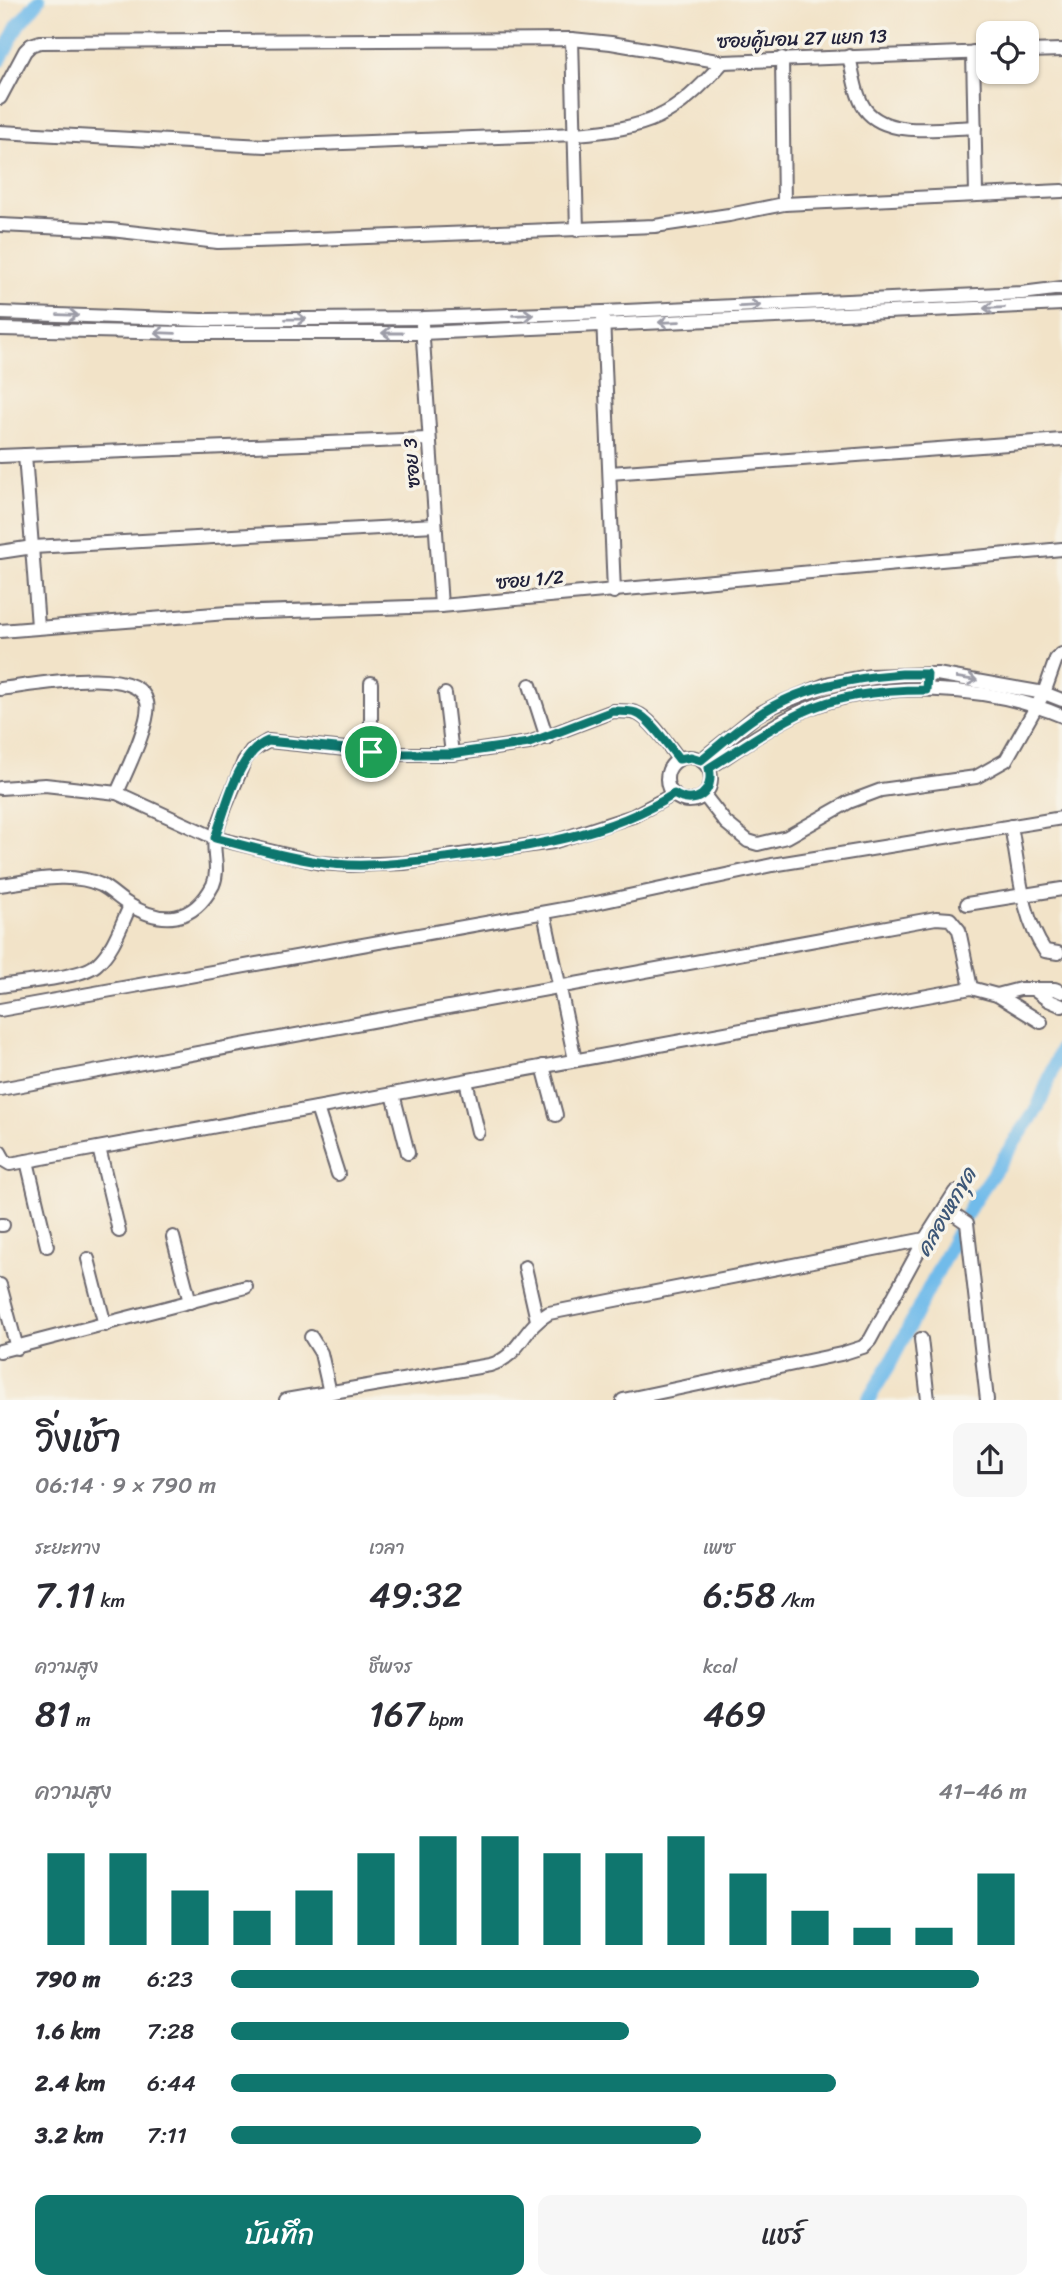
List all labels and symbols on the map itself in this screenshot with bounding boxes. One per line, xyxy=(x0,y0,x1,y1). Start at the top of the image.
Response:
street label: ซอยคู้บอน 27 แยก 13 xyxy=(716,19,888,58)
one-way arrow xyxy=(739,299,762,312)
one-way arrow xyxy=(983,302,1006,315)
one-way arrow xyxy=(56,309,79,322)
one-way arrow xyxy=(511,309,534,322)
one-way arrow xyxy=(284,312,307,326)
one-way arrow xyxy=(657,315,680,328)
one-way arrow xyxy=(154,326,177,340)
one-way arrow xyxy=(381,326,404,340)
street label: ซอย 3 xyxy=(393,436,430,489)
street label: ซอย 1/2 xyxy=(495,560,565,599)
one-way arrow xyxy=(955,673,977,686)
pin xyxy=(341,722,401,782)
water label: คลองหกขุด xyxy=(905,1158,988,1264)

